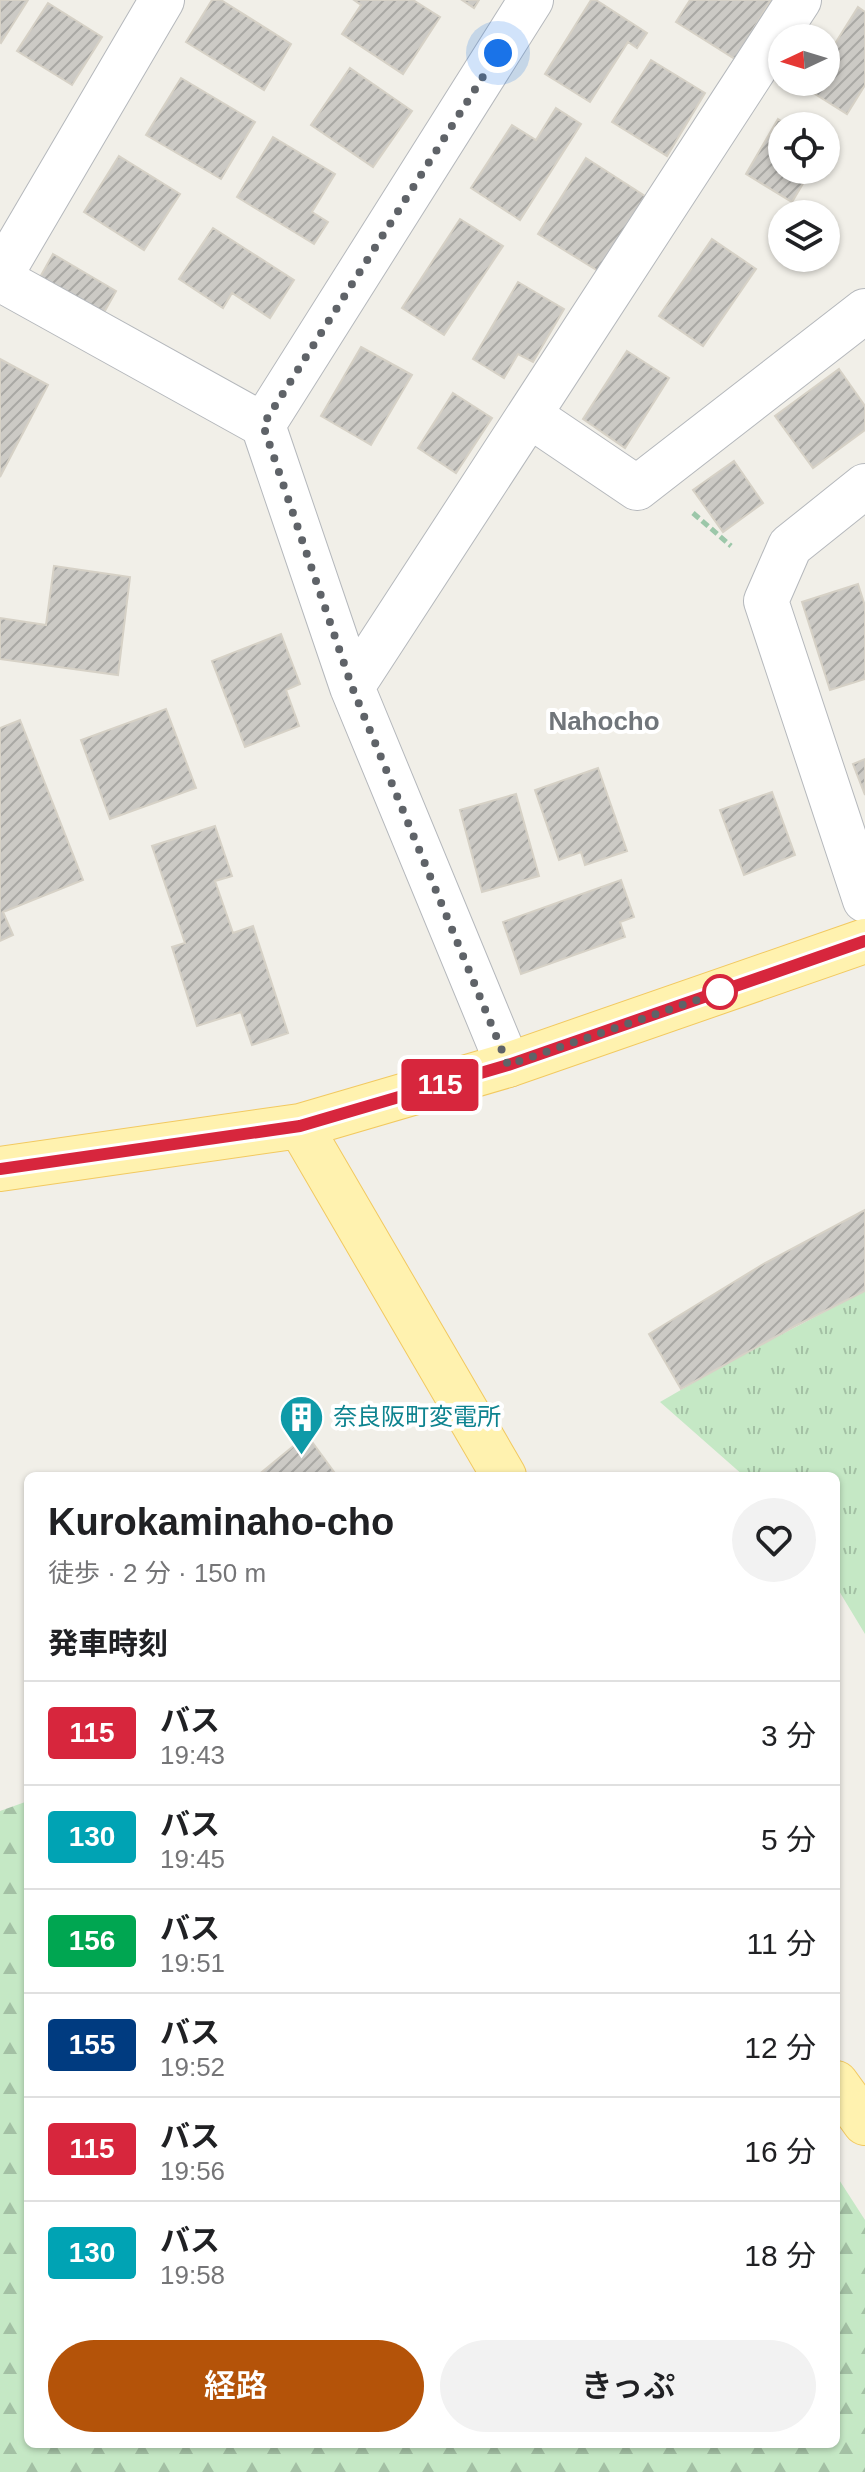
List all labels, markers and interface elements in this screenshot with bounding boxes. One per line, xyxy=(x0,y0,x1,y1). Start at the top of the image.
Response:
north arrow xyxy=(768,24,840,96)
map controls xyxy=(768,24,840,272)
your location xyxy=(478,33,518,73)
button: locate xyxy=(768,112,840,184)
button: layers xyxy=(768,200,840,272)
district label: Nahocho xyxy=(548,706,660,736)
unlabelled marker xyxy=(703,975,737,1009)
line badge: 115 xyxy=(394,1059,486,1111)
text: 115 xyxy=(417,1069,463,1100)
building icon: 奈良阪町変電所 xyxy=(278,1393,326,1456)
place label: 奈良阪町変電所 xyxy=(333,1403,501,1430)
button: heart xyxy=(732,1498,816,1582)
text: Kurokaminaho-cho xyxy=(48,1501,394,1543)
text: 徒歩 · 2 分 · 150 m xyxy=(48,1558,266,1588)
text: 発車時刻 xyxy=(48,1627,168,1660)
text: バス xyxy=(160,1704,220,1737)
text: 115 xyxy=(69,1717,115,1748)
text: 3 分 xyxy=(761,1719,816,1752)
text: 19:43 xyxy=(160,1740,225,1770)
text: バス xyxy=(160,1808,220,1841)
text: 130 xyxy=(69,1821,115,1852)
text: 5 分 xyxy=(761,1823,816,1856)
text: 19:45 xyxy=(160,1844,225,1874)
text: バス xyxy=(160,1912,220,1945)
text: 156 xyxy=(69,1925,115,1956)
text: 11 分 xyxy=(747,1927,816,1960)
text: 19:51 xyxy=(160,1948,225,1978)
text: バス xyxy=(160,2016,220,2049)
text: 155 xyxy=(69,2029,115,2060)
text: 12 分 xyxy=(744,2031,816,2064)
text: 19:52 xyxy=(160,2052,225,2082)
text: バス xyxy=(160,2120,220,2153)
text: 115 xyxy=(69,2133,115,2164)
text: 16 分 xyxy=(744,2135,816,2168)
text: 19:56 xyxy=(160,2156,225,2186)
text: バス xyxy=(160,2224,220,2257)
text: 130 xyxy=(69,2237,115,2268)
text: 18 分 xyxy=(744,2239,816,2272)
text: 19:58 xyxy=(160,2260,225,2290)
button: 経路 xyxy=(48,2340,424,2432)
button: きっぷ xyxy=(440,2340,816,2432)

